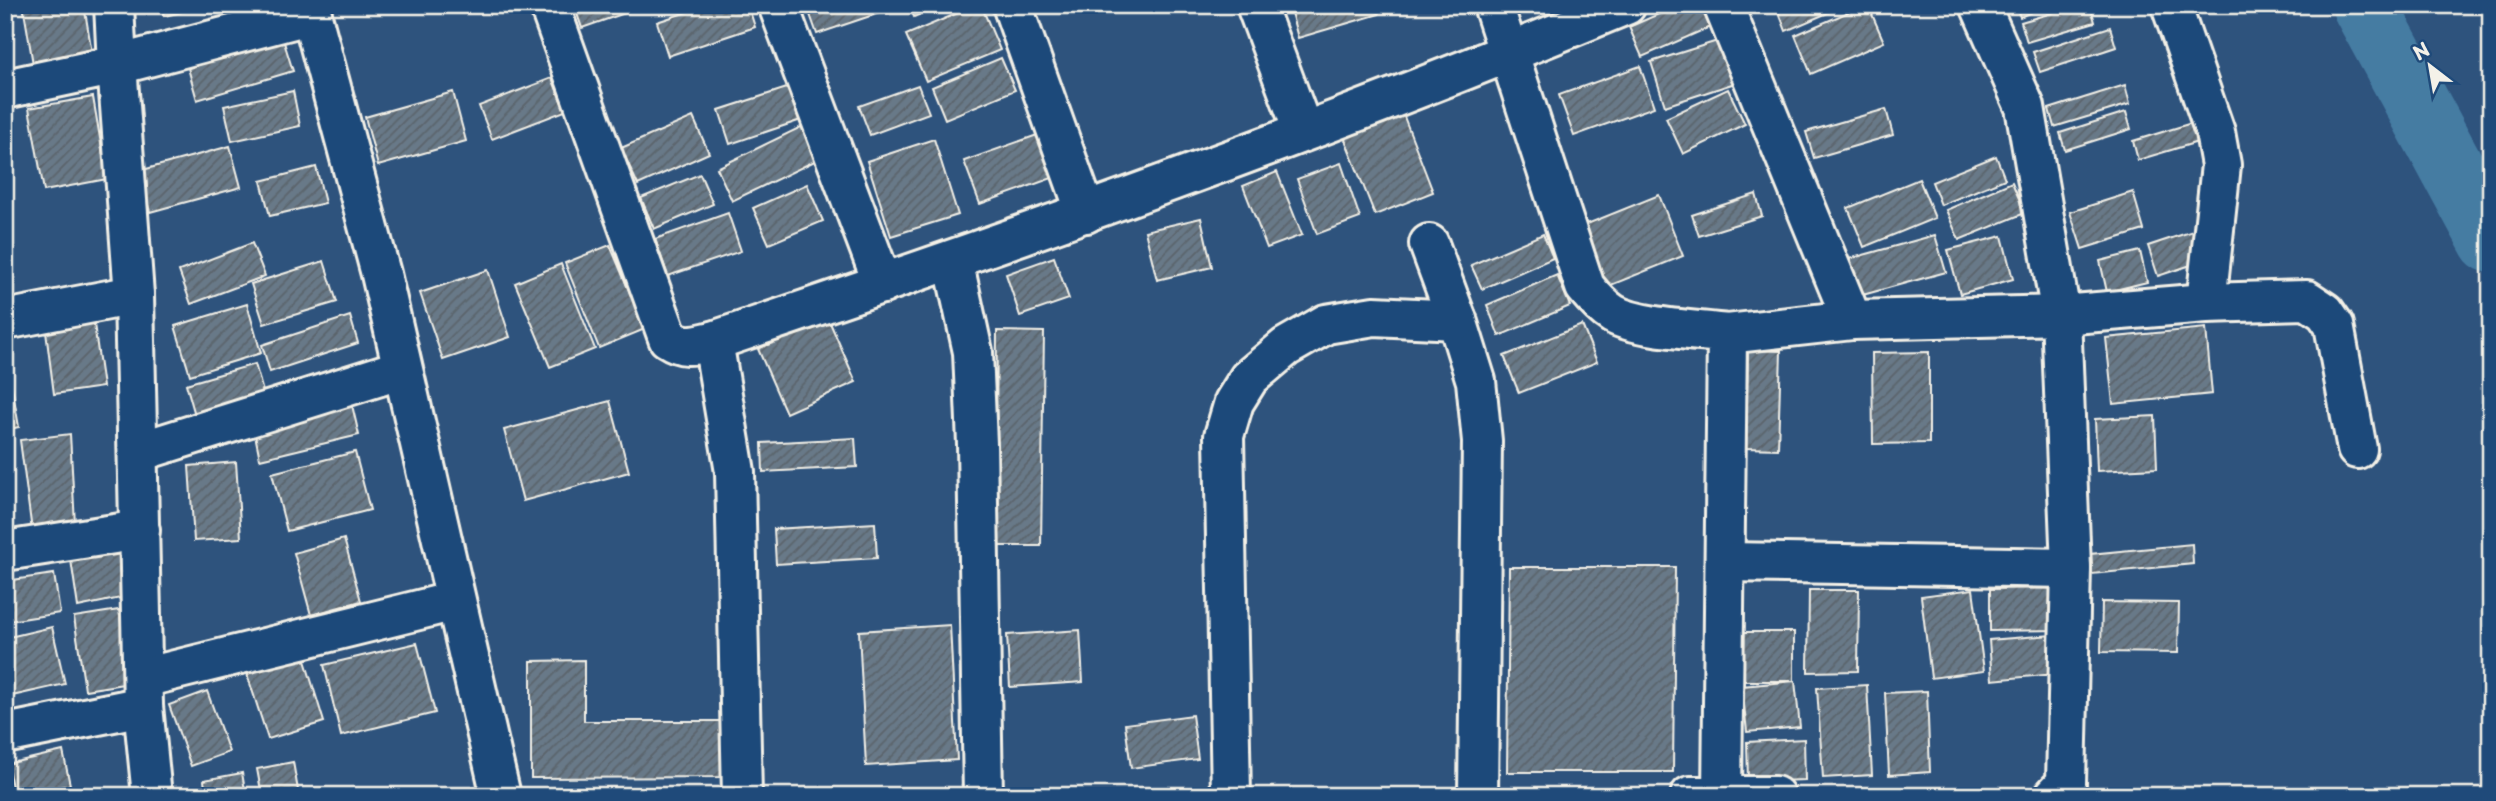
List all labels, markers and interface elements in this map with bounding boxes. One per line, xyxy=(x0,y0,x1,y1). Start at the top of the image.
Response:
north arrow xyxy=(2394,32,2464,102)
text: N xyxy=(2407,35,2434,66)

